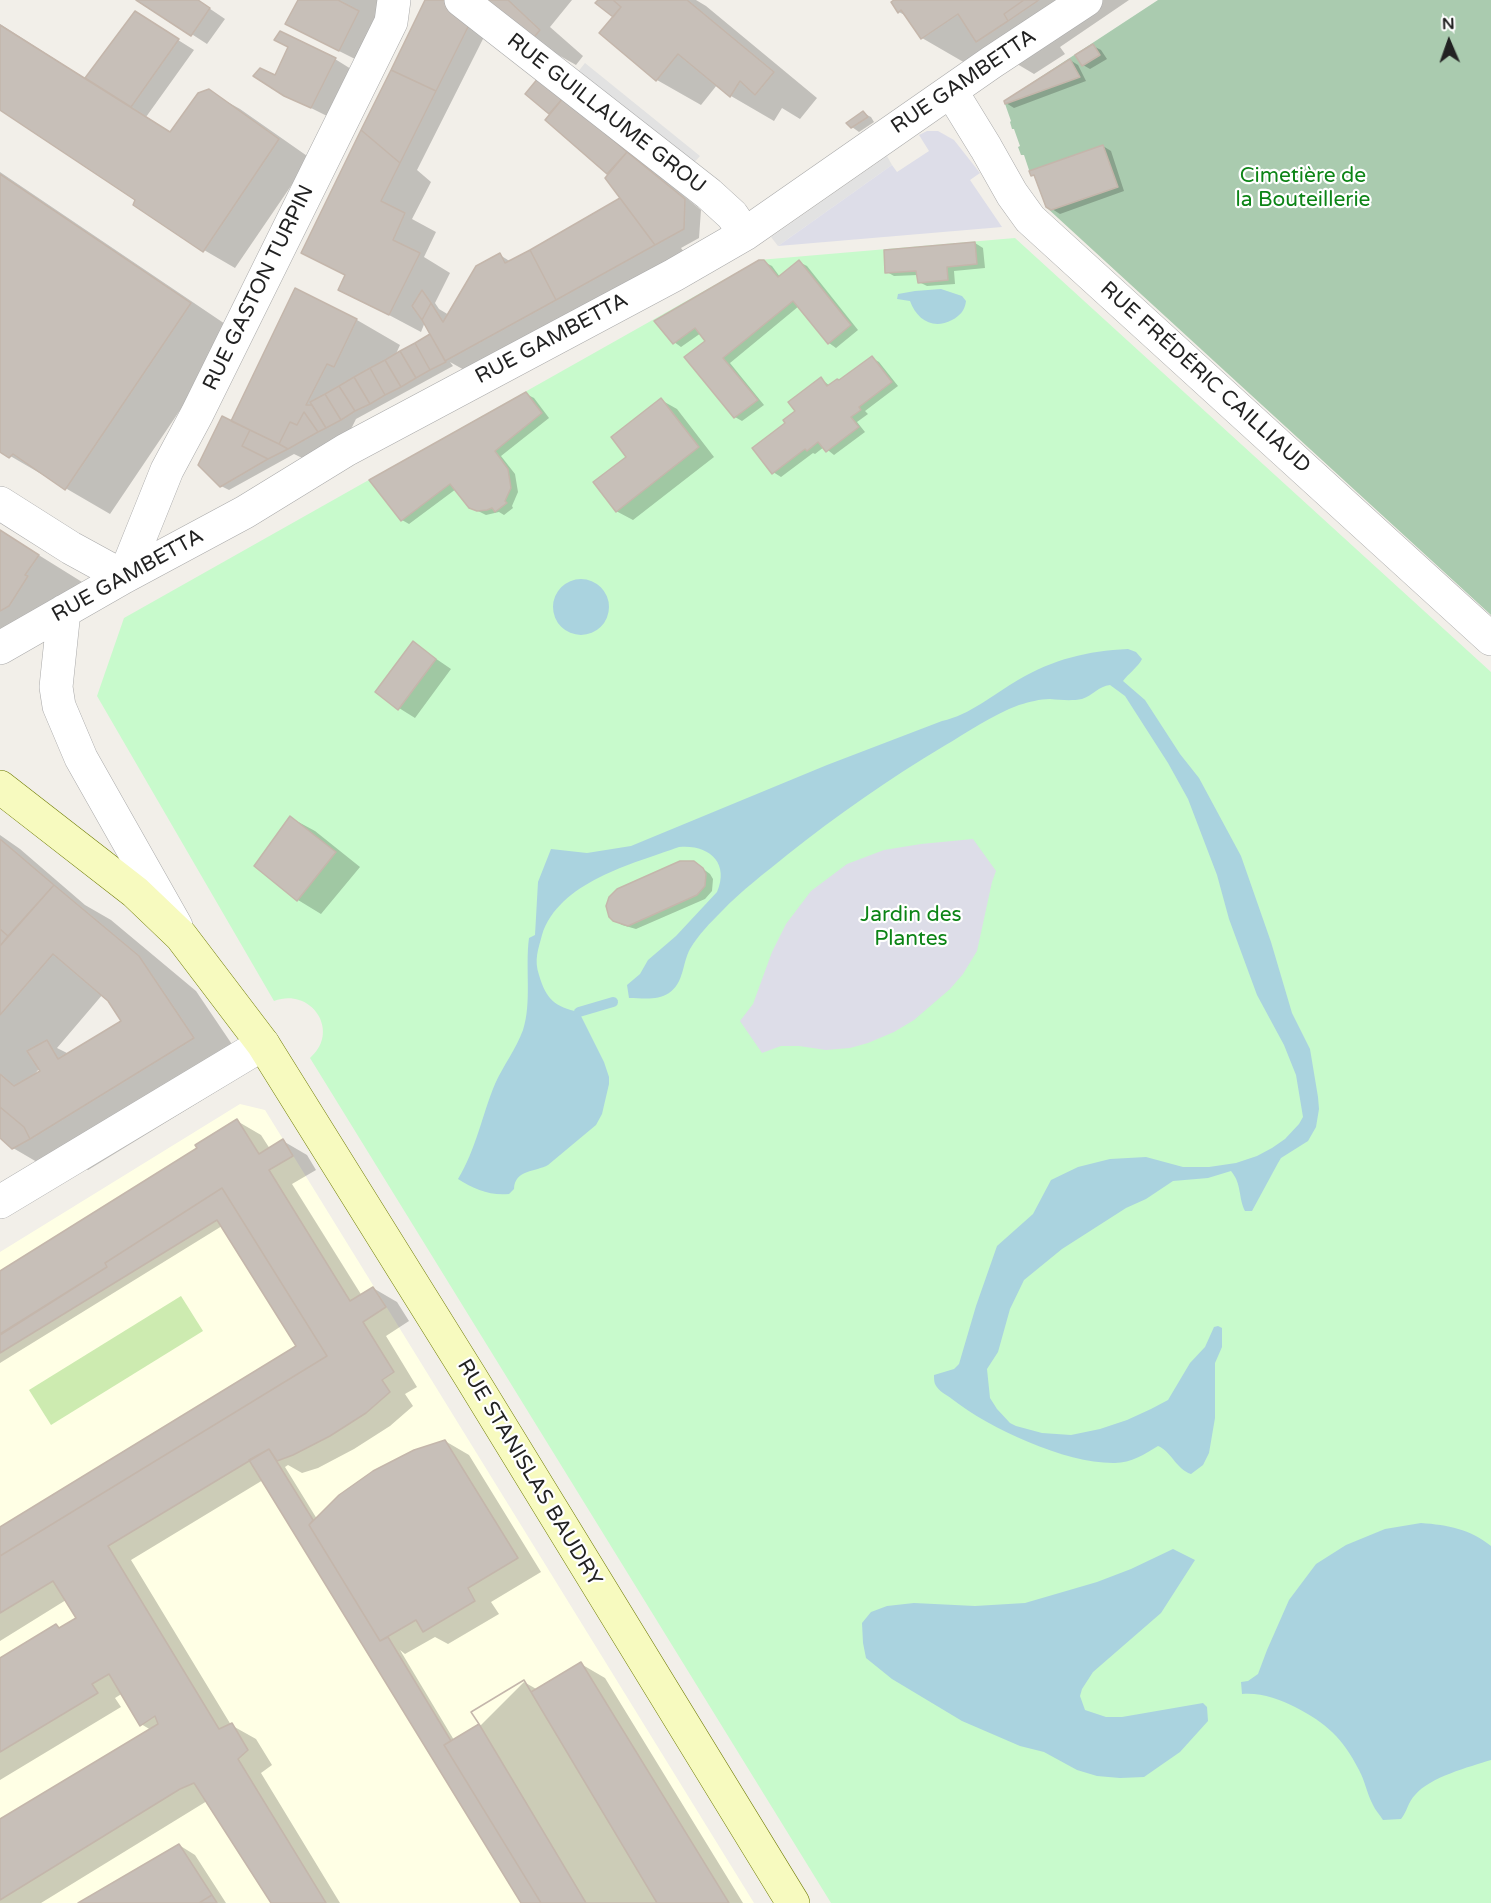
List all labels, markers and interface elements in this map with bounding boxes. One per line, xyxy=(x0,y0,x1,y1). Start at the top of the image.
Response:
north arrow xyxy=(1419,12,1479,72)
text: N xyxy=(1442,14,1455,34)
street label: RUE GAMBETTA xyxy=(887,24,1041,140)
street label: RUE GUILLAUME GROU xyxy=(502,29,710,199)
park label: Cimetière de la Bouteillerie xyxy=(1236,163,1370,213)
street label: RUE GASTON TURPIN xyxy=(198,181,320,395)
street label: RUE FRÉDÉRIC CAILLIAUD xyxy=(1095,277,1315,479)
street label: RUE GAMBETTA xyxy=(471,288,633,390)
street label: RUE GAMBETTA xyxy=(48,524,208,628)
park label: Jardin des Plantes xyxy=(860,902,962,952)
street label: RUE STANISLAS BAUDRY xyxy=(451,1355,607,1591)

